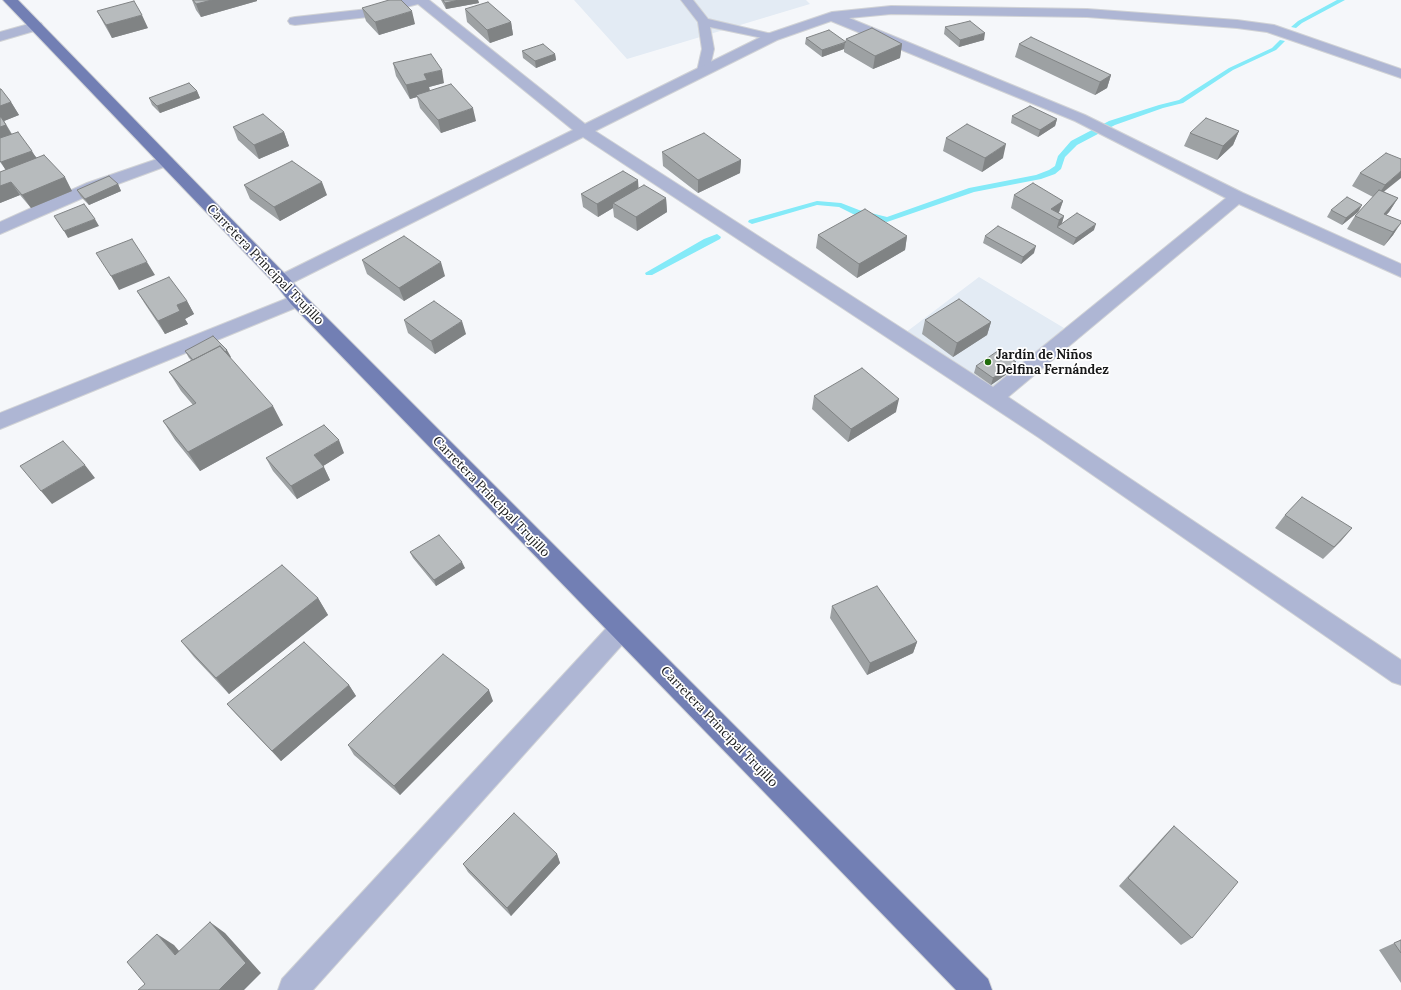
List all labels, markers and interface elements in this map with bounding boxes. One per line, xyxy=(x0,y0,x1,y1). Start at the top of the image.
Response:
street label: Carretera Principal Trujillo xyxy=(203,201,327,329)
place label: Jardín de Niños Delfina Fernández xyxy=(996,347,1109,378)
marker: Jardín de Niños Delfina Fernández xyxy=(983,357,993,367)
street label: Carretera Principal Trujillo xyxy=(429,433,553,561)
street label: Carretera Principal Trujillo xyxy=(657,663,781,791)

